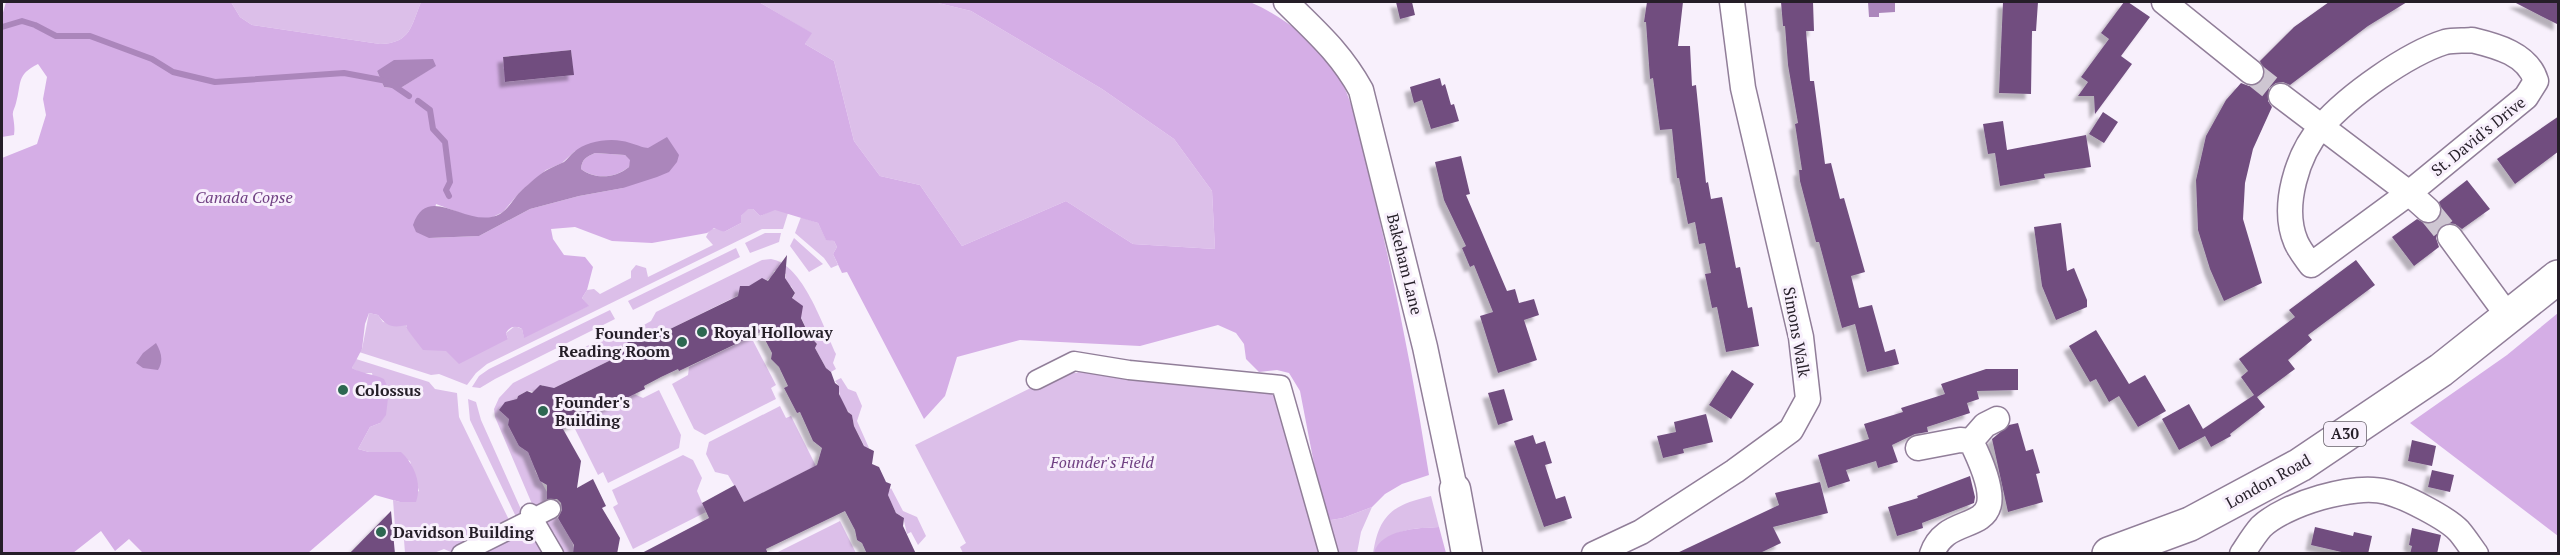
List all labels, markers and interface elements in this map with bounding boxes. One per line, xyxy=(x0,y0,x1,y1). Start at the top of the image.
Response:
street label: St. David's Drive xyxy=(2426,91,2530,181)
park label: Canada Copse xyxy=(195,186,293,208)
street label: Bakeham Lane xyxy=(1382,211,1428,317)
street label: Simons Walk xyxy=(1778,285,1816,380)
place label: Royal Holloway xyxy=(714,321,833,343)
place label: Founder's Reading Room xyxy=(559,322,670,362)
marker: Royal Holloway xyxy=(695,325,709,339)
marker: Founder's Reading Room xyxy=(675,335,689,349)
place label: Colossus xyxy=(355,379,421,401)
marker: Colossus xyxy=(336,383,350,397)
place label: Founder's Building xyxy=(555,391,630,431)
marker: Founder's Building xyxy=(536,404,550,418)
road number: A30 xyxy=(2324,422,2366,446)
street label: London Road xyxy=(2222,449,2315,513)
park label: Founder's Field xyxy=(1049,451,1154,473)
place label: Davidson Building xyxy=(393,521,535,543)
marker: Davidson Building xyxy=(374,525,388,539)

